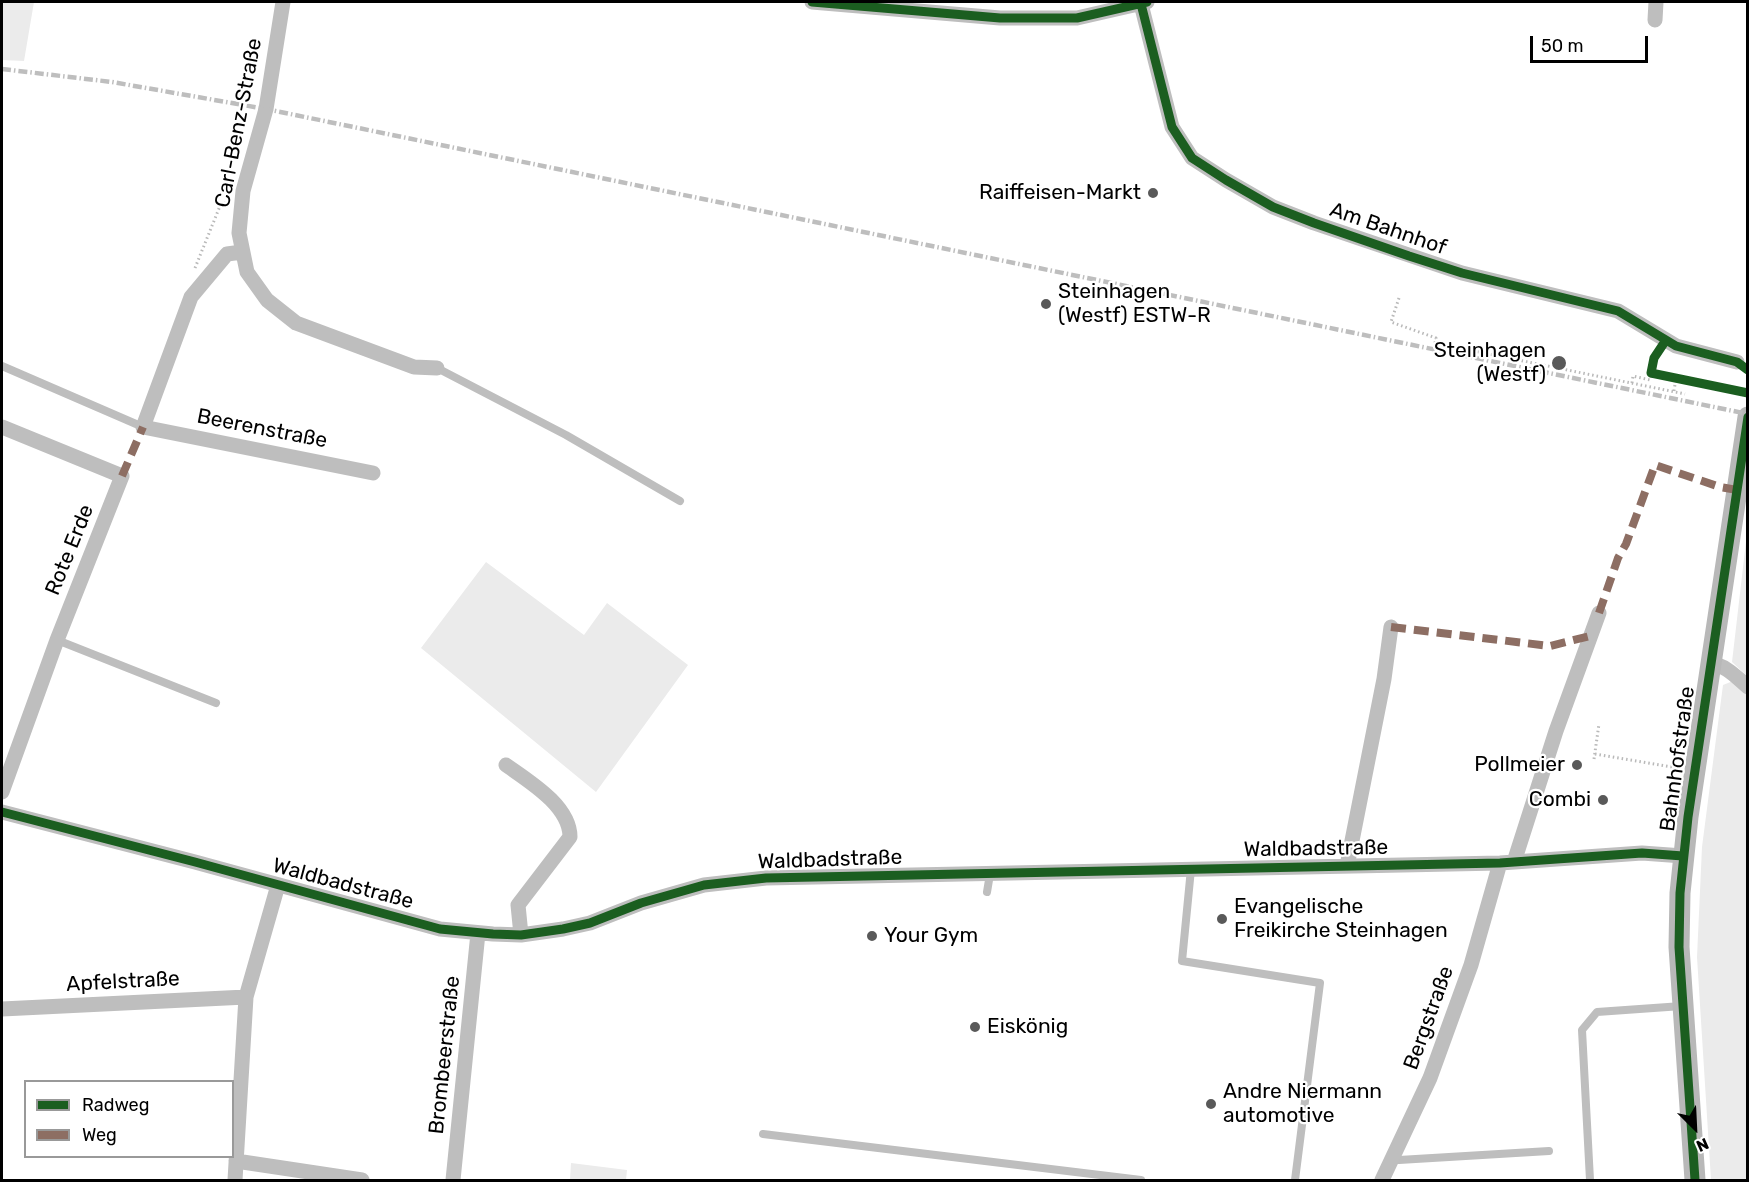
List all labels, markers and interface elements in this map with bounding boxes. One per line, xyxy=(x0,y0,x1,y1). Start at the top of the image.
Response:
scale bar xyxy=(1533,24,1652,62)
text: 50 m xyxy=(1541,35,1584,57)
street label: Carl-Benz-Straße xyxy=(210,36,268,210)
place label: Raiffeisen-Markt xyxy=(979,180,1141,206)
marker: Raiffeisen-Markt xyxy=(1146,186,1160,200)
street label: Am Bahnhof xyxy=(1326,197,1450,261)
place label: Steinhagen (Westf) ESTW-R xyxy=(1058,279,1211,329)
marker: Steinhagen (Westf) ESTW-R xyxy=(1039,297,1053,311)
place label: Steinhagen (Westf) xyxy=(1434,338,1546,388)
marker: Steinhagen (Westf) xyxy=(1550,354,1568,372)
street label: Beerenstraße xyxy=(195,404,329,454)
street label: Rote Erde xyxy=(40,501,100,599)
street label: Bahnhofstraße xyxy=(1655,685,1701,833)
place label: Pollmeier xyxy=(1474,752,1565,778)
marker: Pollmeier xyxy=(1570,758,1584,772)
place label: Combi xyxy=(1529,787,1591,813)
marker: Combi xyxy=(1596,793,1610,807)
street label: Waldbadstraße xyxy=(1244,835,1388,863)
street label: Waldbadstraße xyxy=(757,845,903,875)
street label: Waldbadstraße xyxy=(270,853,416,915)
place label: Evangelische Freikirche Steinhagen xyxy=(1234,894,1448,944)
marker: Evangelische Freikirche Steinhagen xyxy=(1215,912,1229,926)
place label: Your Gym xyxy=(884,923,978,949)
marker: Your Gym xyxy=(865,929,879,943)
street label: Bergstraße xyxy=(1399,963,1459,1073)
street label: Apfelstraße xyxy=(66,966,180,998)
street label: Brombeerstraße xyxy=(424,975,466,1135)
place label: Eiskönig xyxy=(987,1014,1068,1040)
marker: Eiskönig xyxy=(968,1020,982,1034)
place label: Andre Niermann automotive xyxy=(1223,1079,1382,1129)
legend xyxy=(24,1080,234,1158)
text: Radweg xyxy=(82,1094,149,1116)
marker: Andre Niermann automotive xyxy=(1204,1097,1218,1111)
north arrow xyxy=(1665,1098,1725,1158)
text: Weg xyxy=(82,1124,117,1146)
text: N xyxy=(1693,1134,1712,1156)

